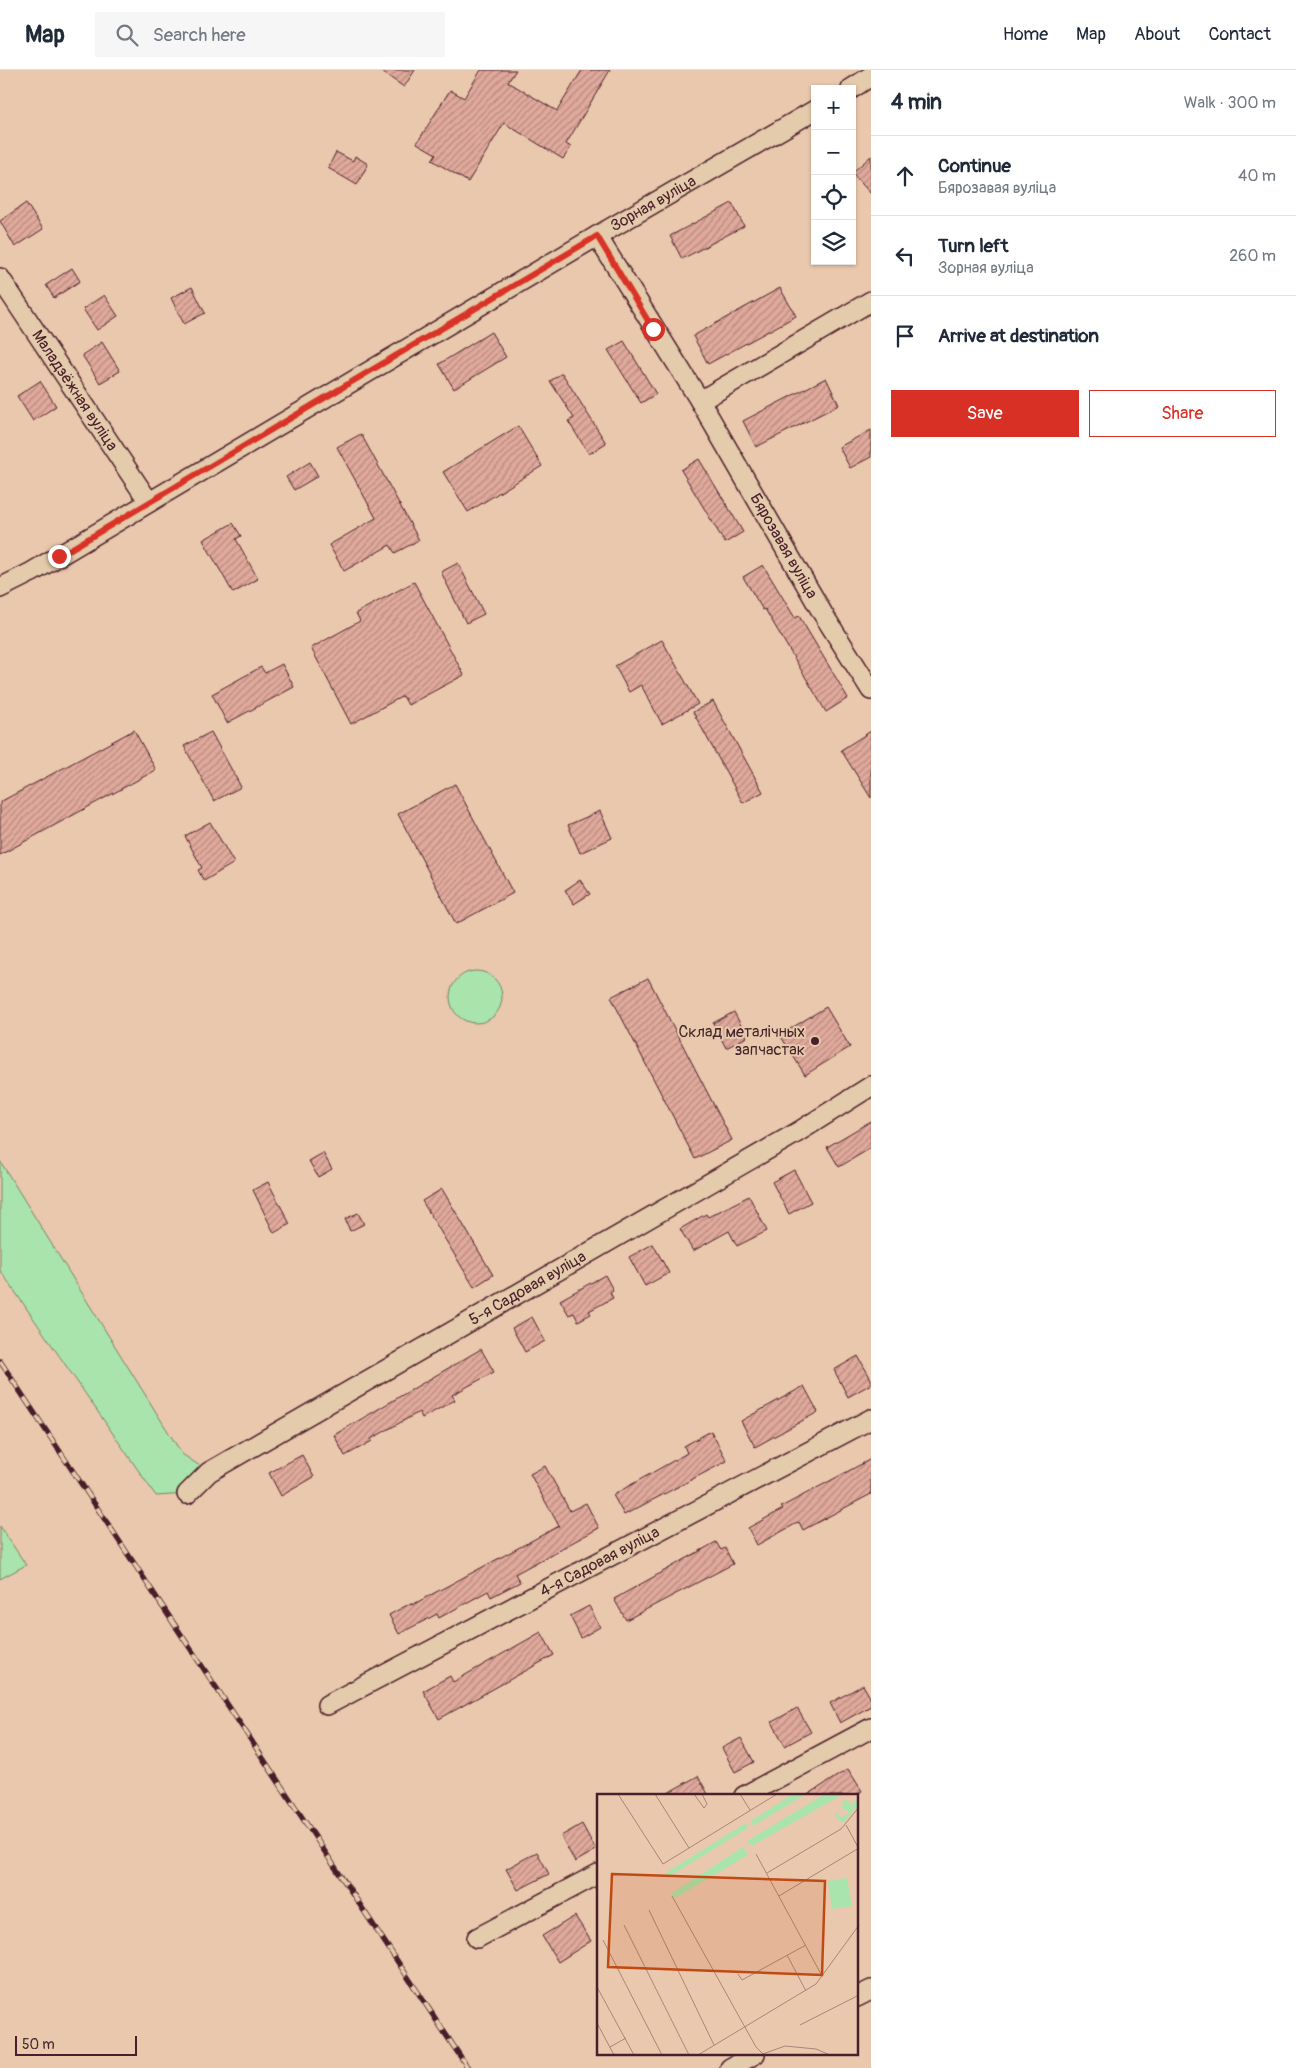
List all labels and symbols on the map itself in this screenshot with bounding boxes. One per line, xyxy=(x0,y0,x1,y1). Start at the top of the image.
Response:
street label: Зорная вуліца xyxy=(607,171,700,236)
route start xyxy=(642,318,665,341)
street label: Маладзёжная вуліца xyxy=(27,326,122,455)
street label: Бярозавая вуліца xyxy=(746,490,822,602)
route end xyxy=(48,545,71,568)
place label: Склад металічных запчастак xyxy=(678,1022,805,1060)
marker: Склад металічных запчастак xyxy=(809,1035,821,1047)
street label: 5-я Садовая вуліца xyxy=(465,1246,590,1330)
street label: 4-я Садовая вуліца xyxy=(536,1522,663,1601)
inset map xyxy=(597,1794,858,2056)
scale bar xyxy=(15,2033,138,2056)

